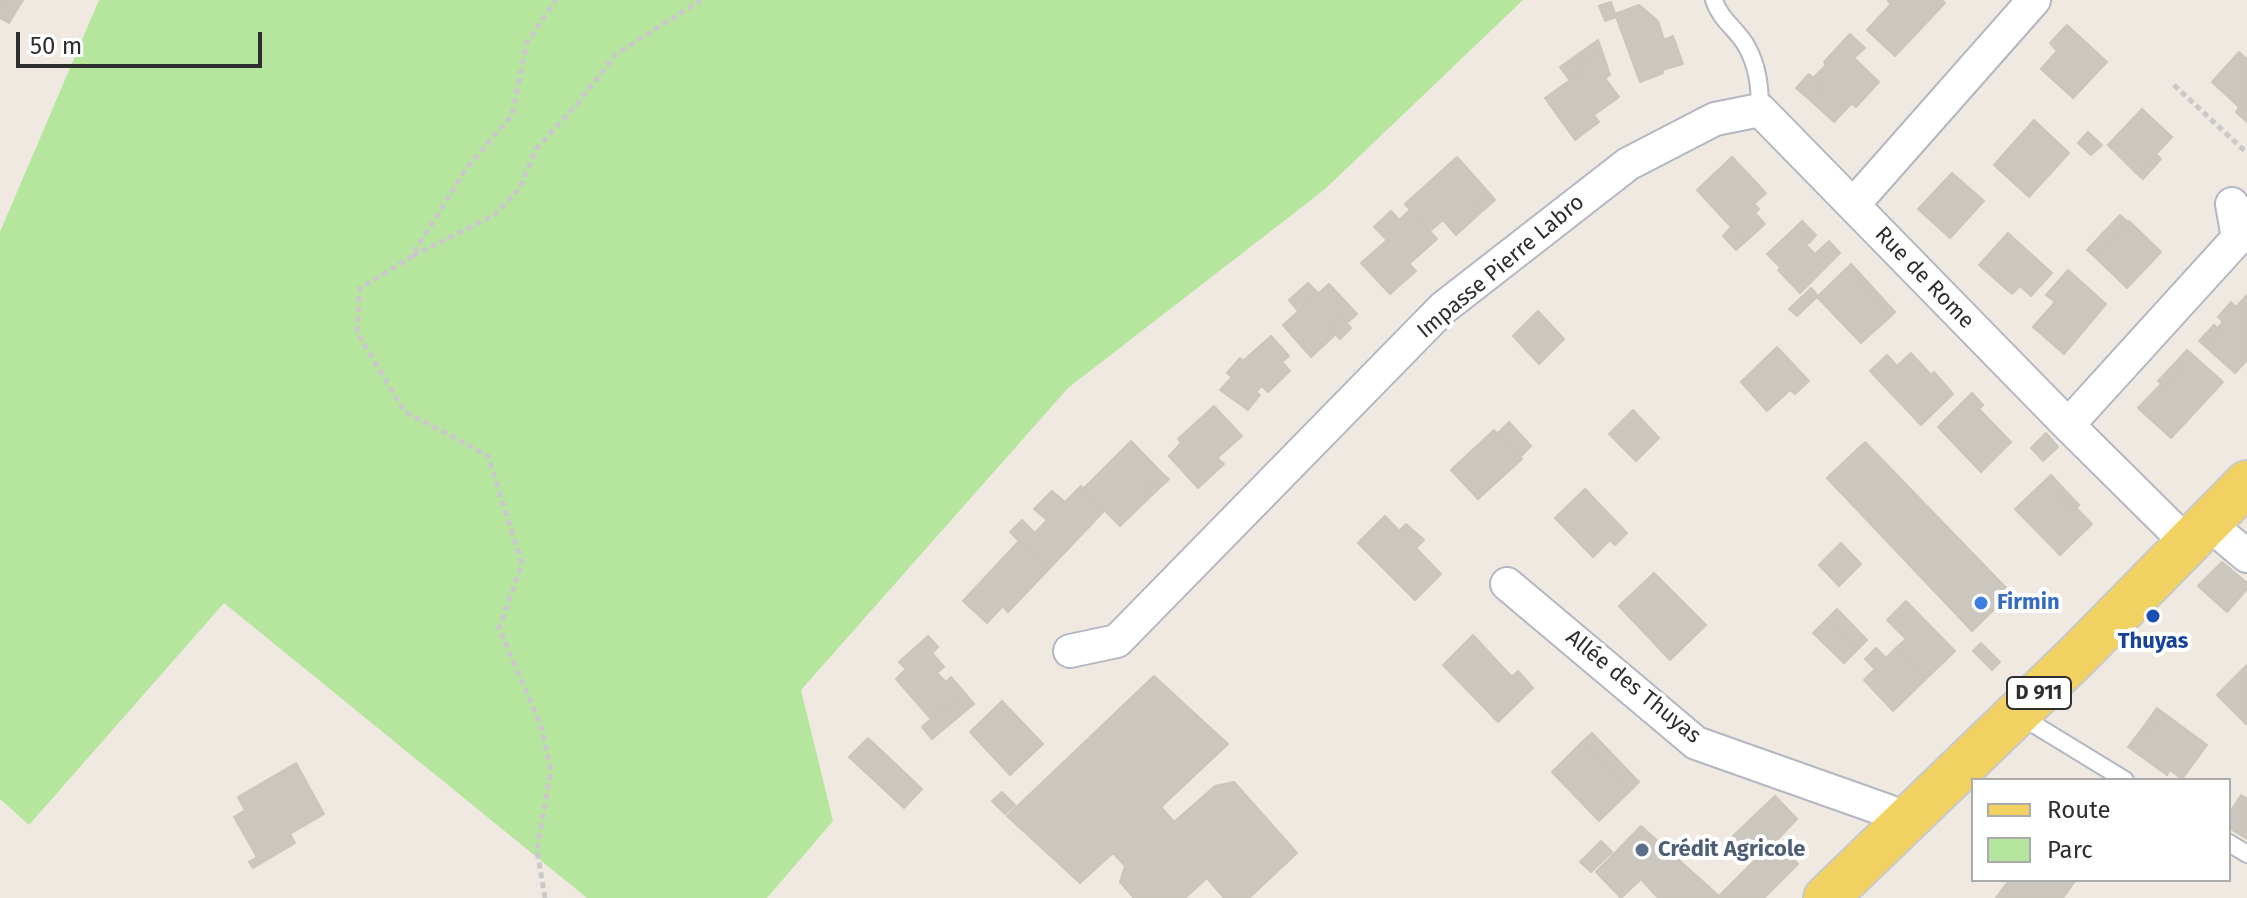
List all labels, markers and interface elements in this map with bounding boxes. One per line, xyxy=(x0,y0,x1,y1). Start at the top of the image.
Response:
scale bar xyxy=(20,16,266,66)
text: 50 m xyxy=(30,32,82,60)
street label: Impasse Pierre Labro xyxy=(1412,190,1590,344)
street label: Rue de Rome xyxy=(1869,222,1979,334)
place label: Firmin xyxy=(1997,590,2060,616)
marker: Firmin xyxy=(1972,594,1990,612)
marker: Thuyas xyxy=(2144,607,2162,625)
street label: Allée des Thuyas xyxy=(1560,625,1706,749)
place label: Thuyas xyxy=(2118,629,2188,655)
road number: D 911 xyxy=(2007,677,2071,709)
legend xyxy=(1971,778,2231,882)
text: Route xyxy=(2047,796,2111,824)
text: Parc xyxy=(2047,836,2093,864)
place label: Crédit Agricole xyxy=(1658,837,1805,863)
marker: Crédit Agricole xyxy=(1633,841,1651,859)

